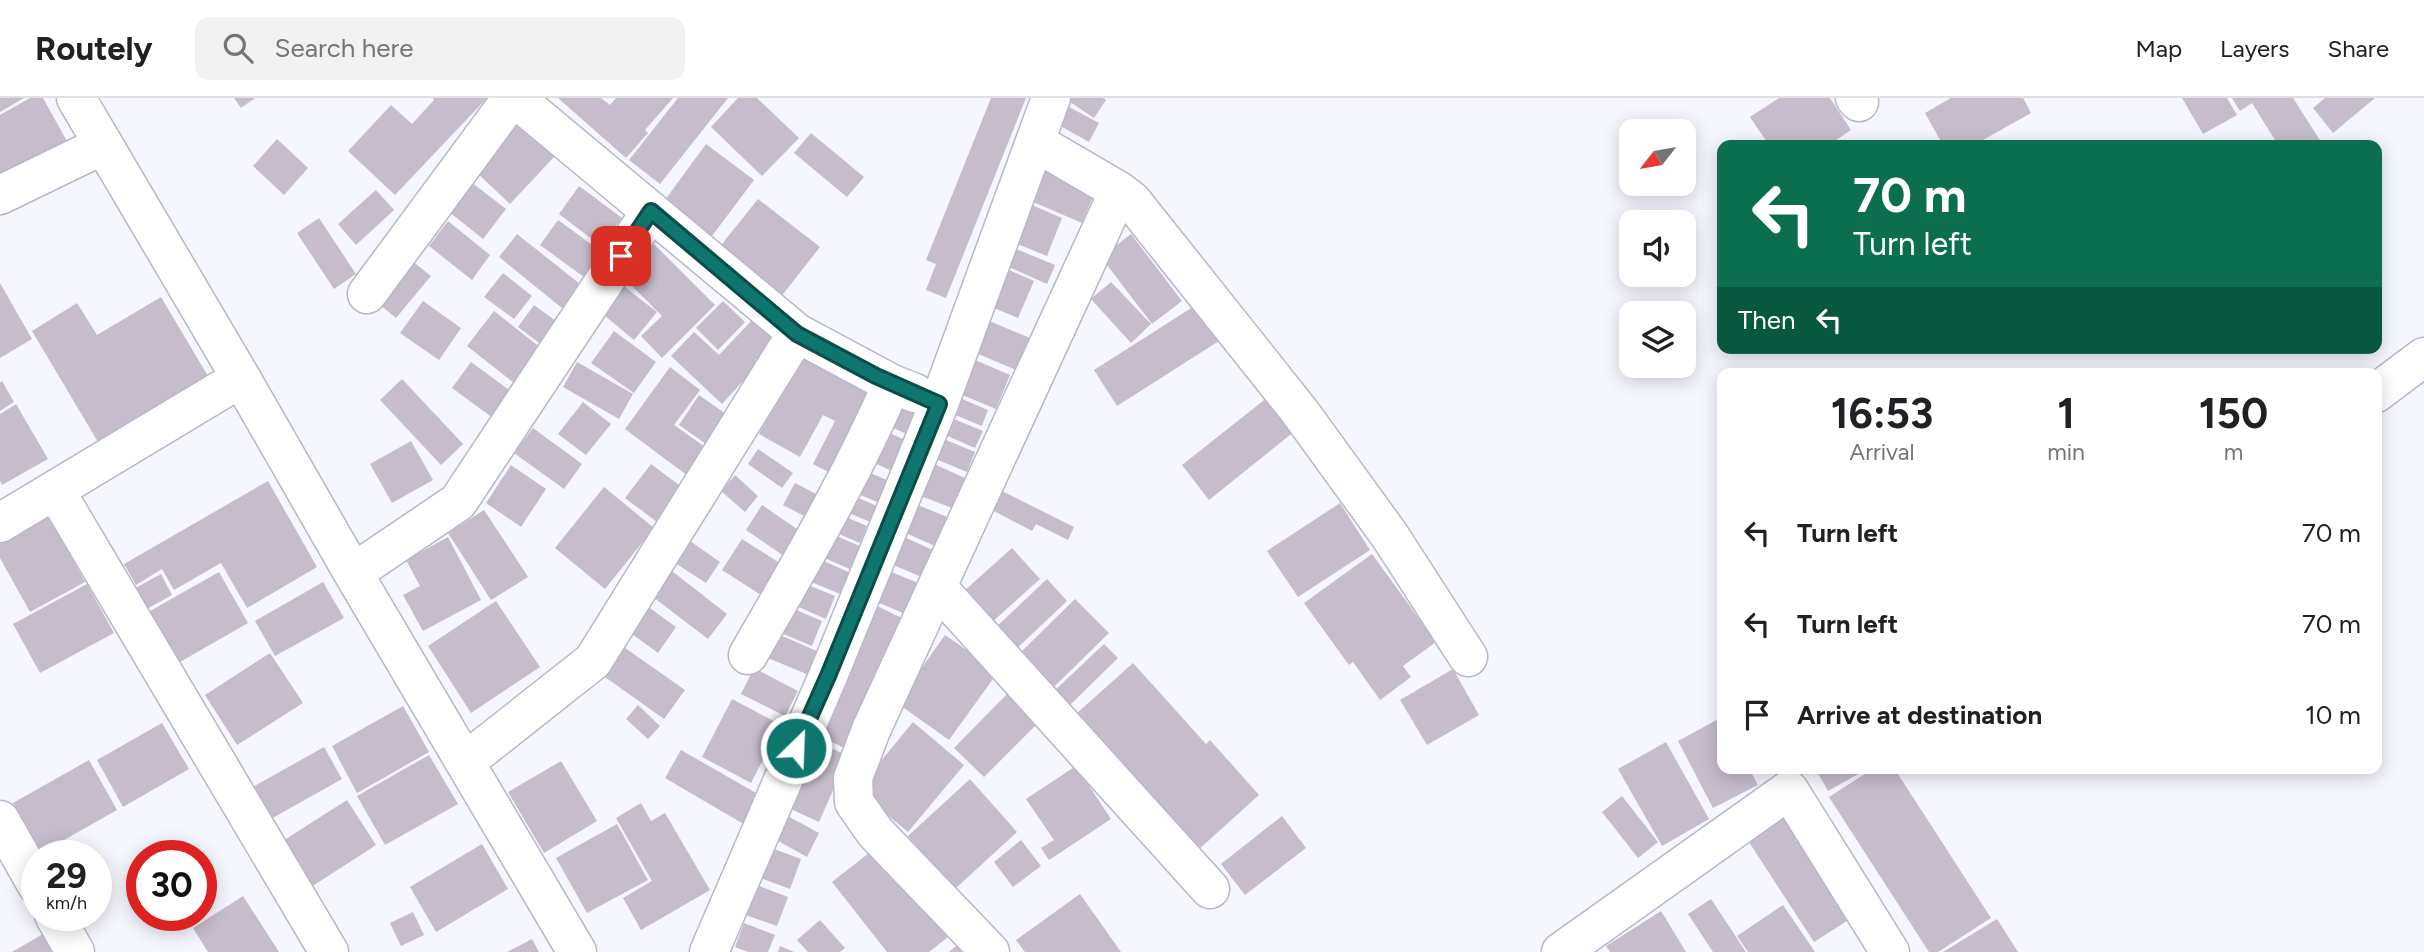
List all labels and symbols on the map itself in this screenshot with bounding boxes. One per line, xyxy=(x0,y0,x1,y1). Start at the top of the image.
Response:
north arrow xyxy=(1619,119,1696,196)
pin xyxy=(591,226,651,286)
position arrow xyxy=(759,711,833,785)
speed limit sign: 30 xyxy=(126,840,217,931)

